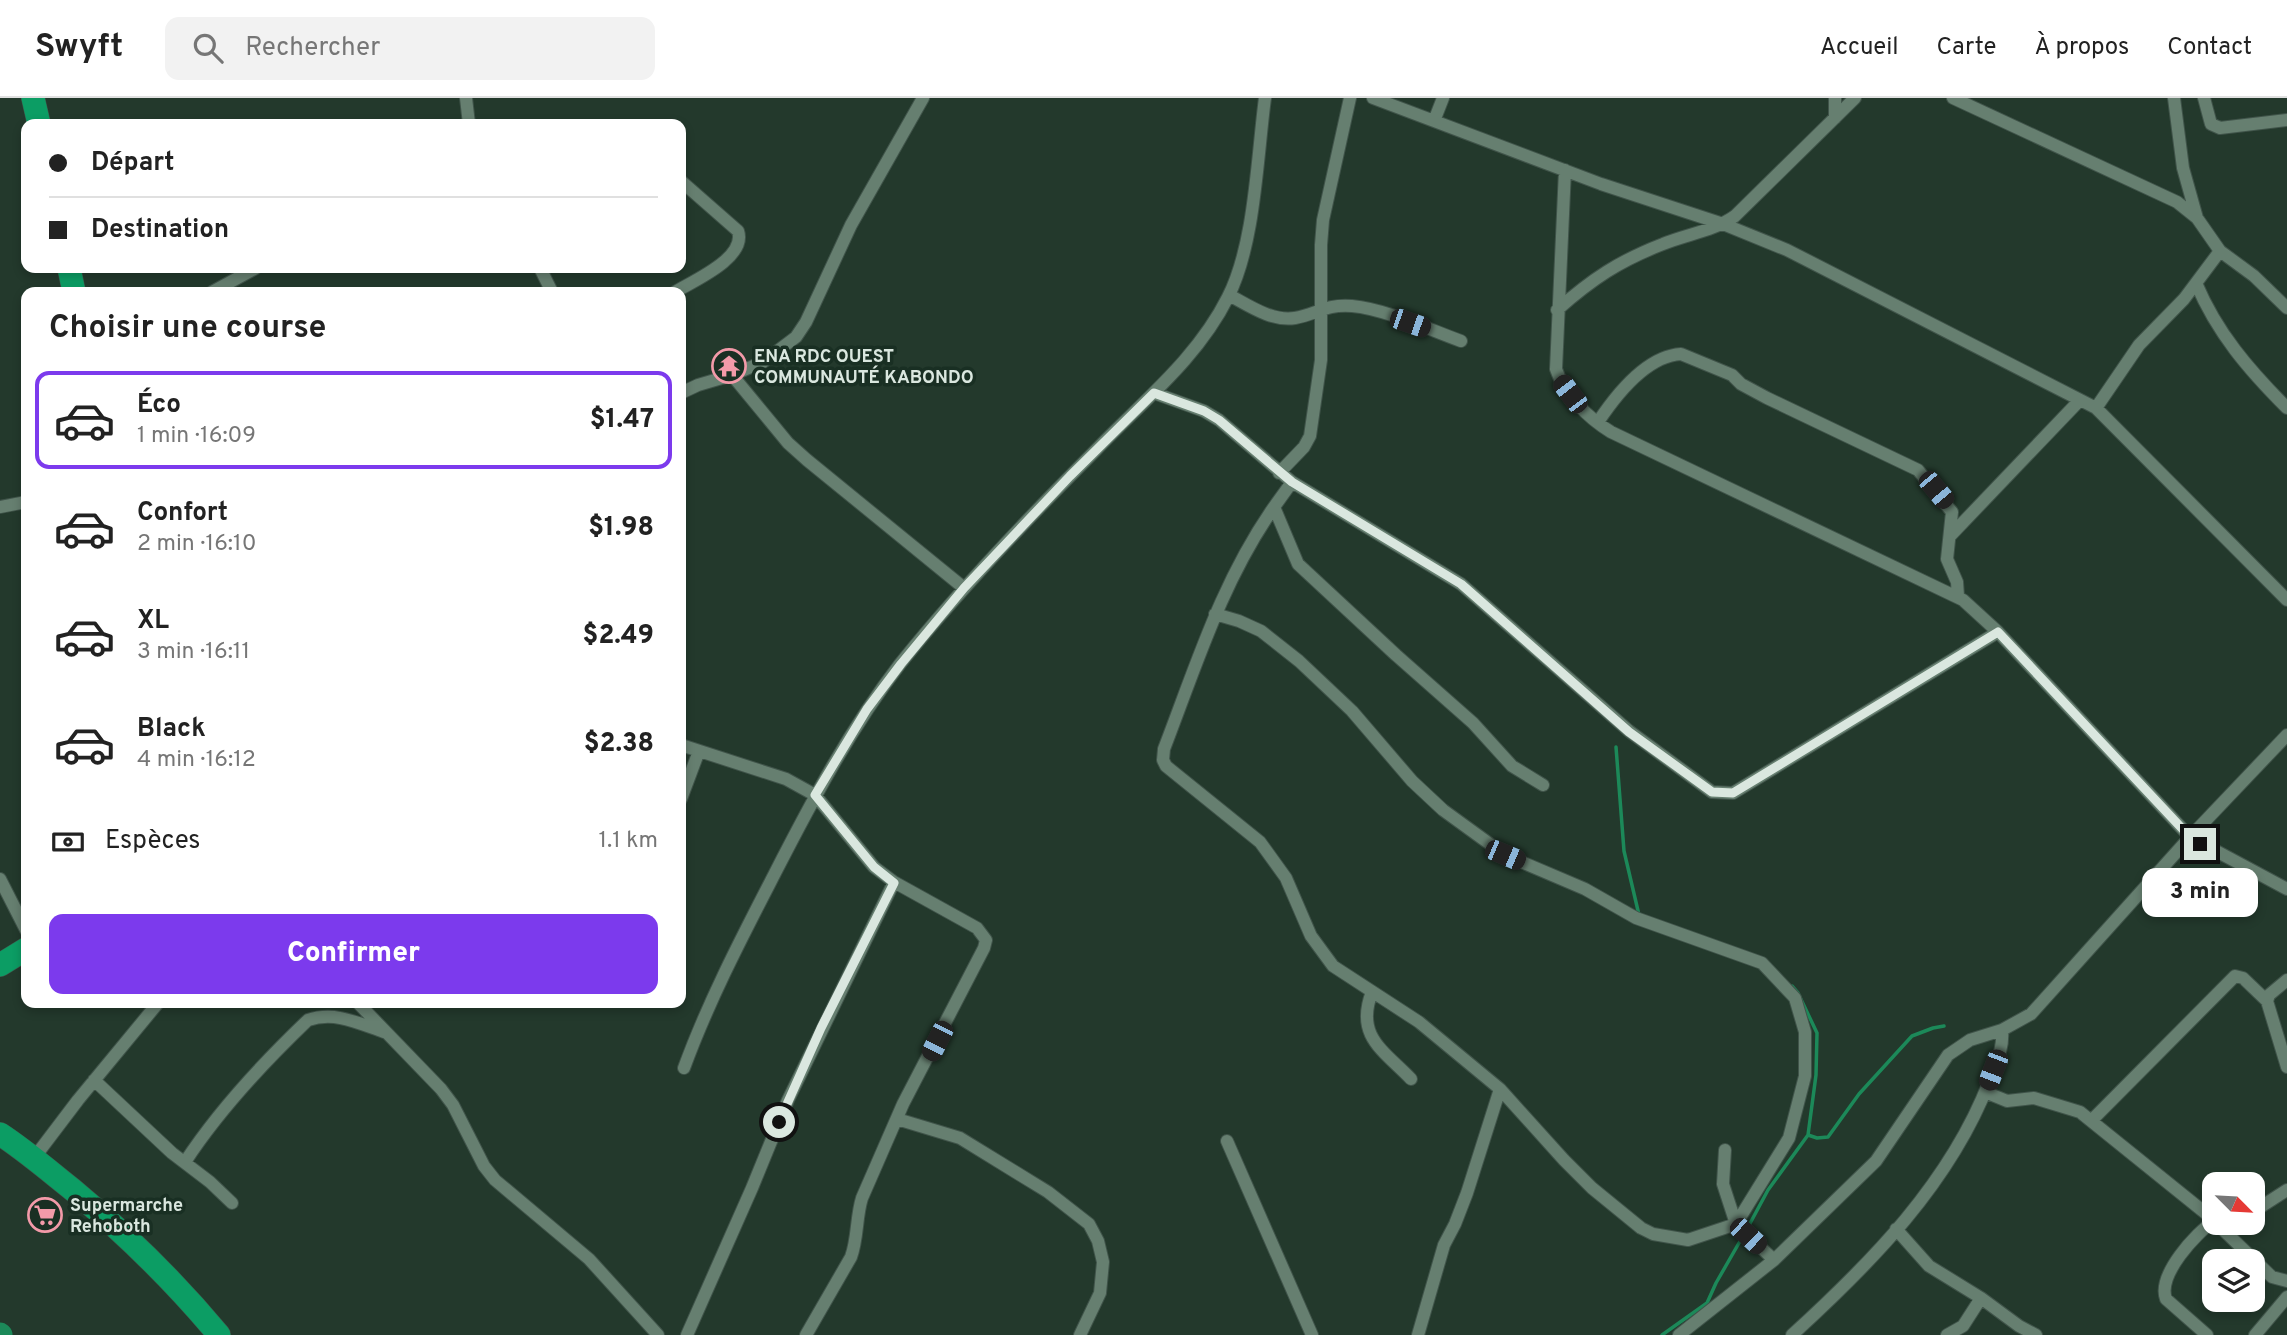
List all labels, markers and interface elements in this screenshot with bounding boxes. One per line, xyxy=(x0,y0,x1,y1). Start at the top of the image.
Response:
search box xyxy=(165,17,655,80)
text: Swyft xyxy=(35,27,123,69)
icon: search xyxy=(189,29,227,67)
text: Rechercher xyxy=(245,32,380,65)
text: Accueil xyxy=(1820,33,1899,63)
text: Carte xyxy=(1937,33,1996,63)
text: À propos xyxy=(2034,33,2129,63)
text: Contact xyxy=(2167,33,2252,63)
text: Départ xyxy=(91,147,175,180)
text: Destination xyxy=(91,214,229,247)
car xyxy=(1387,306,1434,340)
text: Choisir une course xyxy=(49,309,326,349)
place label: ENA RDC OUEST COMMUNAUTÉ KABONDO xyxy=(754,346,974,390)
temple icon: ENA RDC OUEST COMMUNAUTÉ KABONDO xyxy=(710,347,748,385)
car xyxy=(1549,371,1592,417)
icon: car xyxy=(53,389,116,452)
text: Éco xyxy=(137,389,181,422)
text: $1.47 xyxy=(590,404,654,437)
text: 1 min · 16:09 xyxy=(137,422,256,451)
car xyxy=(1915,467,1958,513)
icon: car xyxy=(53,497,116,560)
text: Confort xyxy=(137,497,228,530)
text: $1.98 xyxy=(588,512,654,545)
text: 2 min · 16:10 xyxy=(137,530,256,559)
icon: car xyxy=(53,605,116,668)
text: XL xyxy=(137,605,169,638)
text: $2.49 xyxy=(583,620,654,653)
text: 3 min · 16:11 xyxy=(137,638,250,667)
icon: car xyxy=(53,713,116,776)
text: Black xyxy=(137,713,206,746)
text: $2.38 xyxy=(584,728,654,761)
text: 4 min · 16:12 xyxy=(137,746,256,775)
icon: cash xyxy=(49,823,87,861)
text: Espèces xyxy=(105,825,201,858)
text: 1.1 km xyxy=(599,827,658,856)
route end xyxy=(2184,828,2216,860)
car xyxy=(1482,837,1529,873)
callout: 3 min xyxy=(2142,868,2258,918)
text: 3 min xyxy=(2170,878,2230,907)
button: Confirmer xyxy=(49,914,658,994)
car xyxy=(919,1018,956,1064)
car xyxy=(1976,1047,2011,1093)
route start xyxy=(763,1106,795,1138)
north arrow xyxy=(2202,1172,2264,1236)
map controls xyxy=(2202,1172,2265,1312)
place label: Supermarche Rehoboth xyxy=(70,1195,183,1239)
supermarket icon: Supermarche Rehoboth xyxy=(26,1196,64,1234)
car xyxy=(1726,1214,1771,1258)
button: layers xyxy=(2202,1249,2265,1312)

